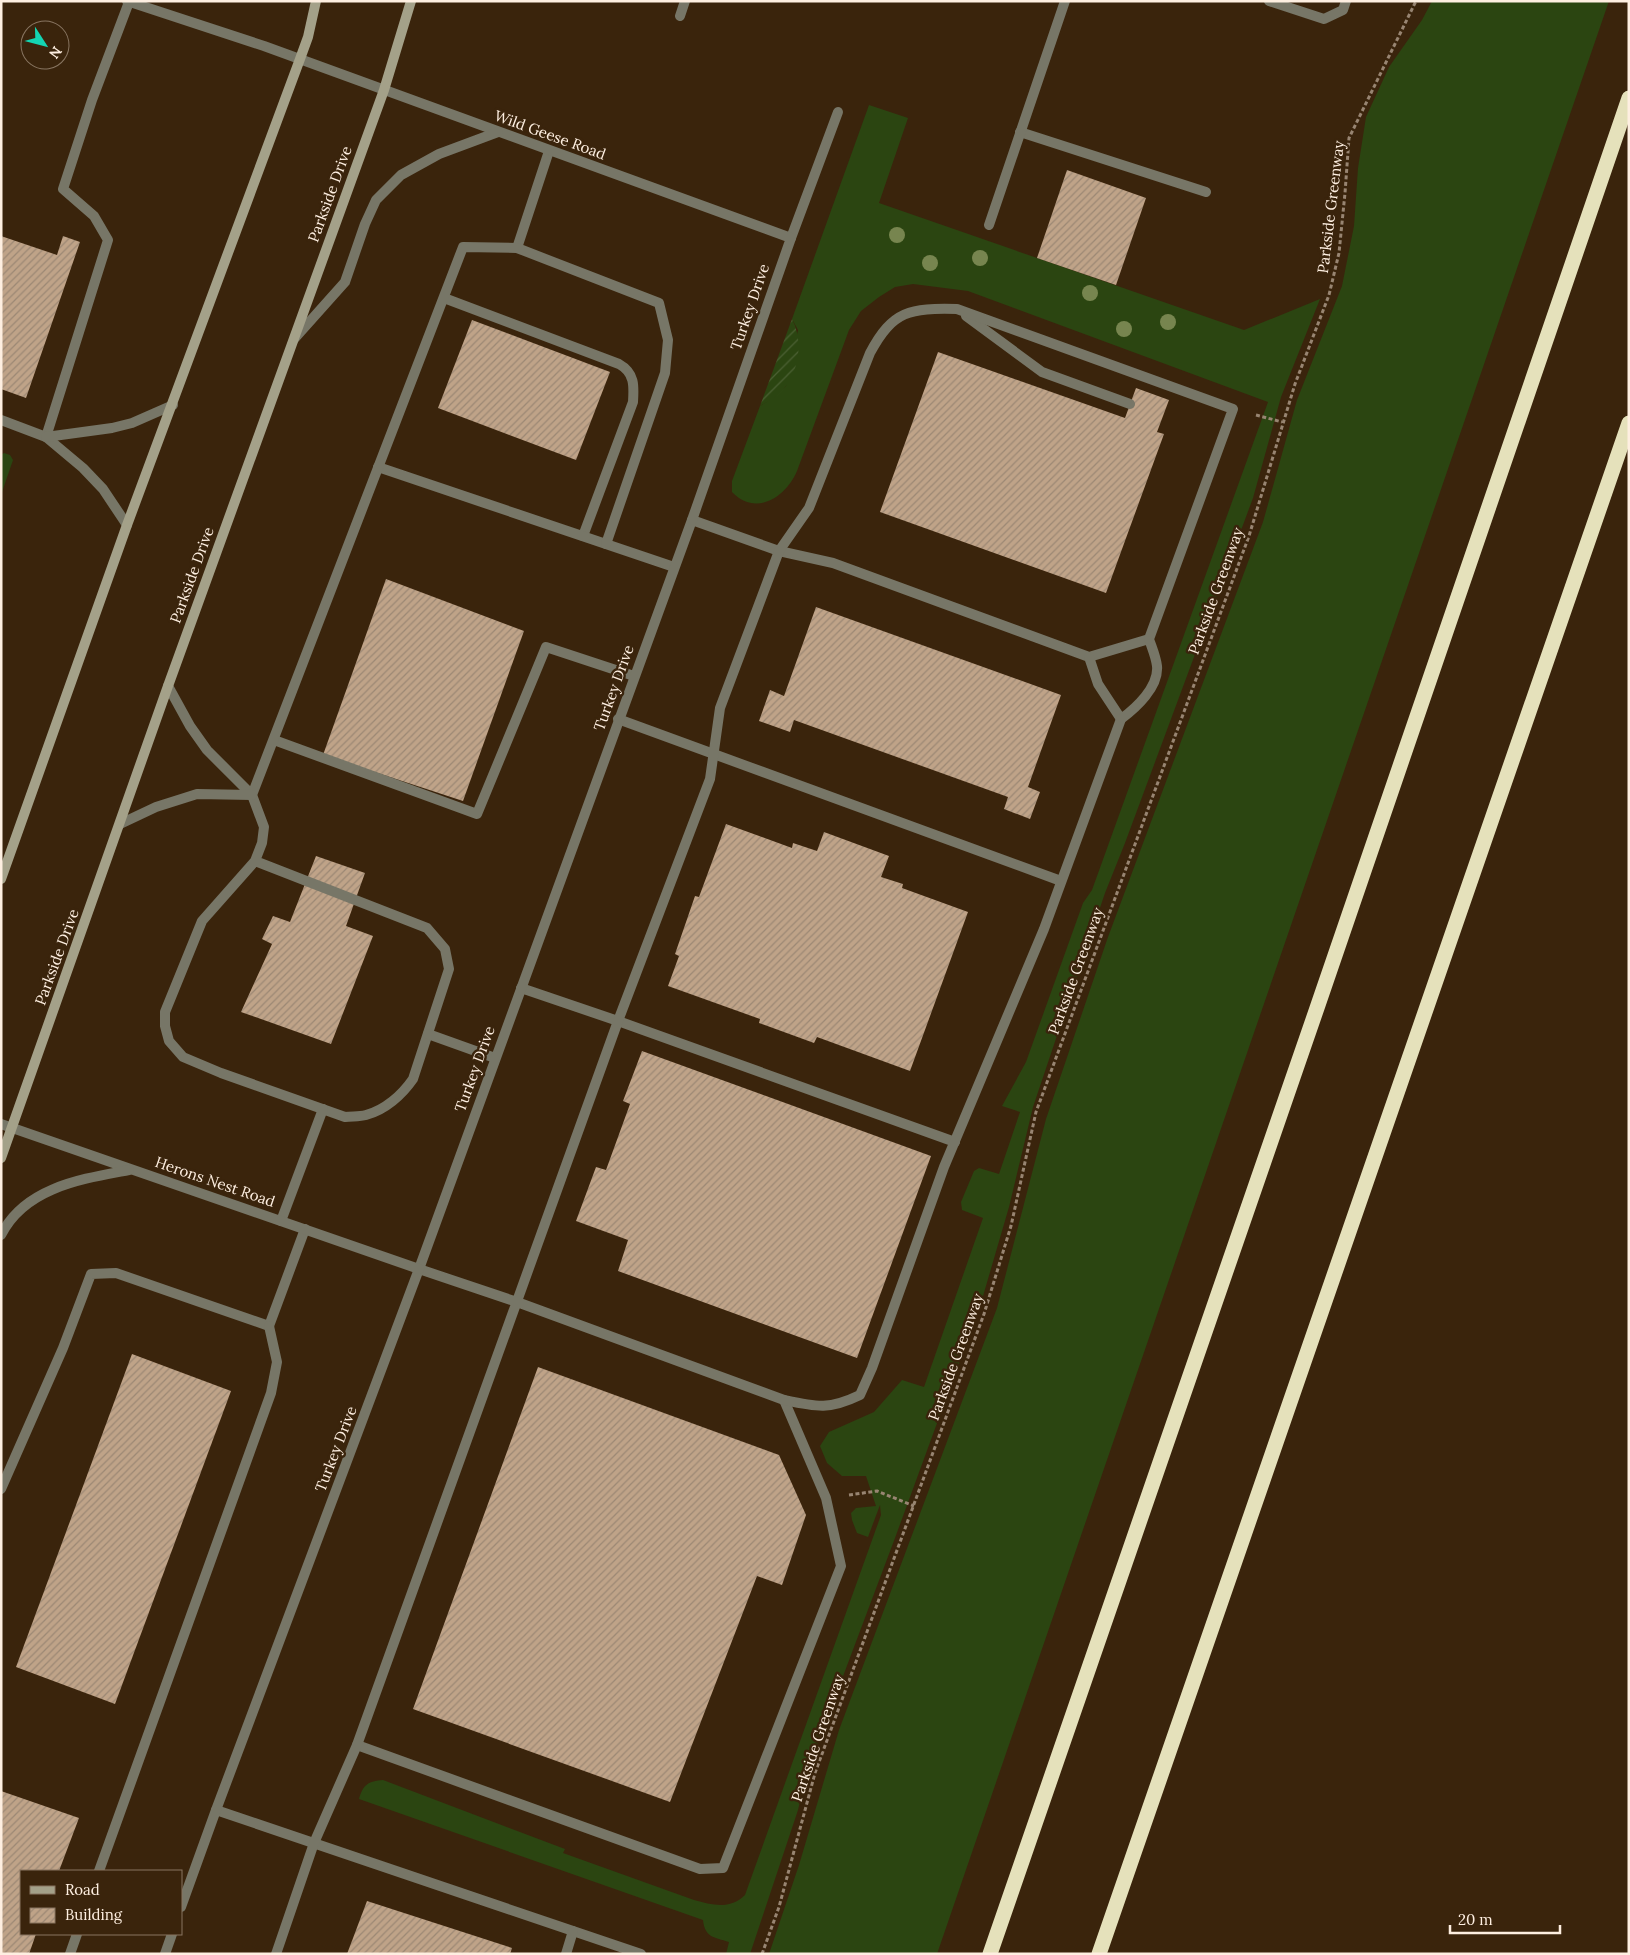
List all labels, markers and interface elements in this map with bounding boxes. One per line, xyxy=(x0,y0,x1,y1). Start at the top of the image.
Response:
north arrow xyxy=(20,20,70,70)
text: N xyxy=(45,43,66,62)
street label: Wild Geese Road xyxy=(492,106,609,164)
street label: Parkside Greenway xyxy=(1313,139,1348,274)
street label: Parkside Drive xyxy=(303,143,356,245)
street label: Turkey Drive xyxy=(726,261,773,353)
street label: Parkside Drive xyxy=(165,524,218,626)
street label: Parkside Greenway xyxy=(1184,525,1247,657)
street label: Turkey Drive xyxy=(589,642,638,733)
street label: Parkside Greenway xyxy=(1044,905,1107,1037)
street label: Parkside Drive xyxy=(30,906,83,1008)
street label: Turkey Drive xyxy=(450,1023,499,1114)
street label: Herons Nest Road xyxy=(153,1152,278,1211)
street label: Parkside Greenway xyxy=(924,1291,987,1423)
street label: Turkey Drive xyxy=(311,1403,361,1494)
street label: Parkside Greenway xyxy=(787,1671,848,1804)
legend xyxy=(20,1870,182,1935)
text: Road xyxy=(65,1880,100,1899)
scale bar xyxy=(1450,1902,1560,1934)
text: Building xyxy=(65,1905,123,1924)
text: 20 m xyxy=(1458,1910,1493,1929)

